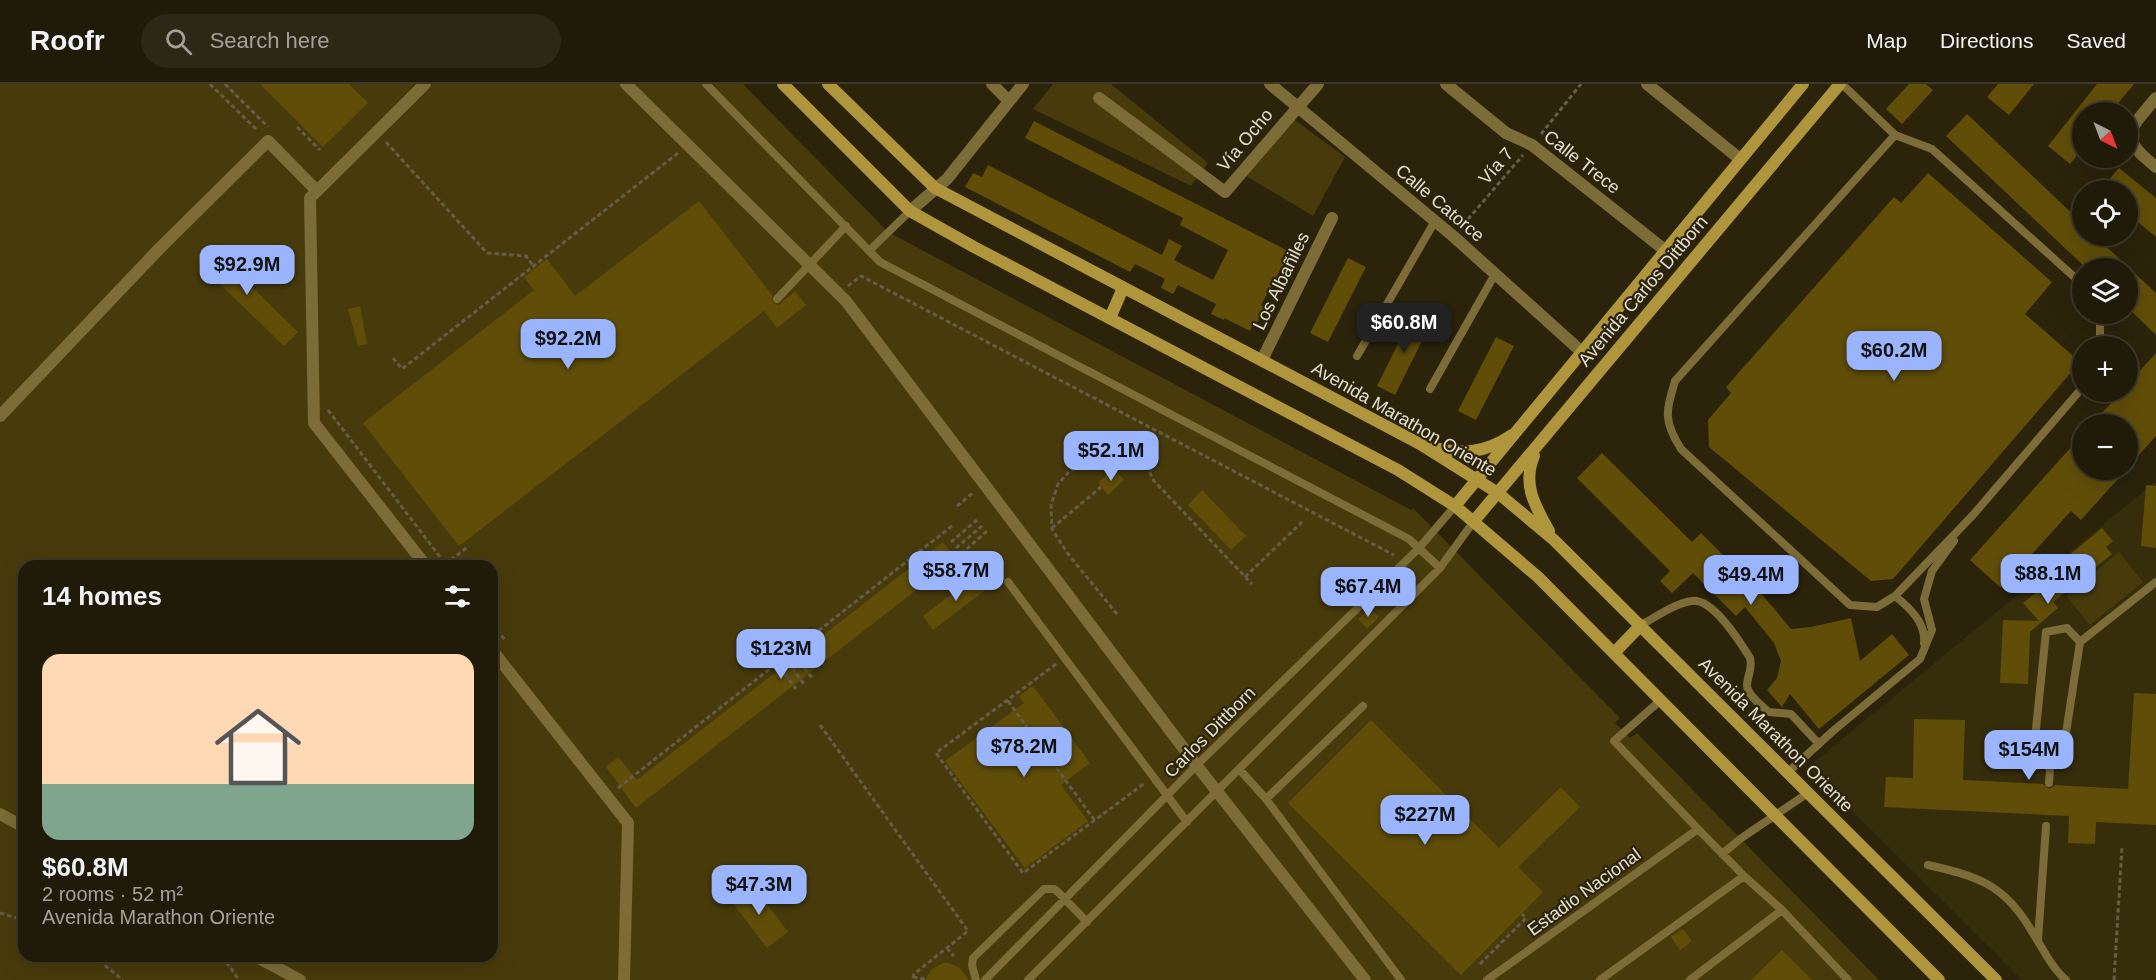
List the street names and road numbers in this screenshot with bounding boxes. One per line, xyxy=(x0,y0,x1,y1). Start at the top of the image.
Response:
street label: Vía Ocho xyxy=(1213,105,1277,175)
street label: Calle Trece xyxy=(1540,126,1624,198)
street label: Vía 7 xyxy=(1475,144,1517,188)
street label: Calle Catorce xyxy=(1392,160,1488,246)
street label: Avenida Carlos Dittborn xyxy=(1574,212,1712,370)
street label: Los Albañiles xyxy=(1249,229,1313,333)
street label: Avenida Marathon Oriente xyxy=(1308,358,1500,480)
street label: Avenida Marathon Oriente xyxy=(1695,654,1857,816)
street label: Carlos Dittborn xyxy=(1160,682,1260,782)
street label: Estadio Nacional xyxy=(1523,844,1645,940)

